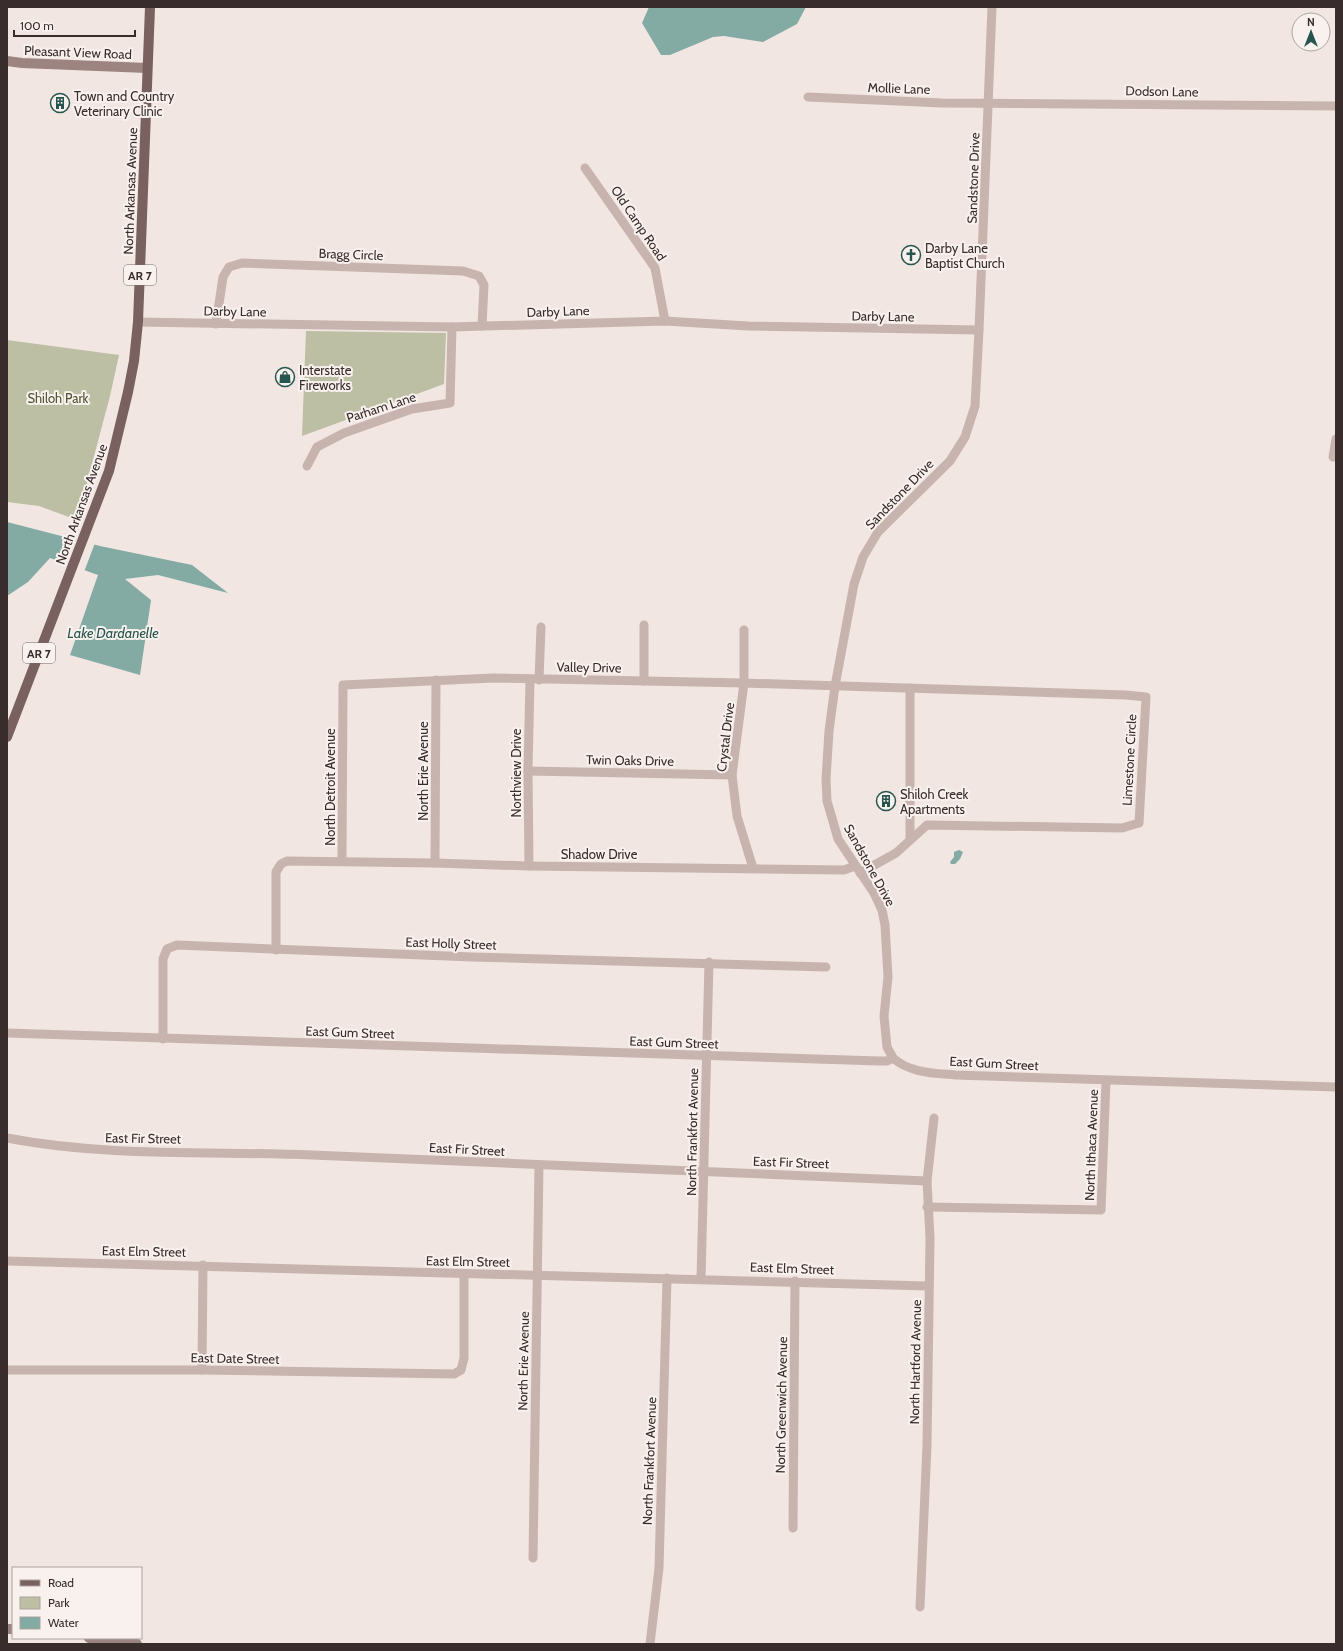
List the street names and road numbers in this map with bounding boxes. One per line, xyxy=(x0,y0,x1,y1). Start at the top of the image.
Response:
street label: Pleasant View Road xyxy=(24,42,132,62)
street label: Mollie Lane xyxy=(867,79,931,97)
street label: Dodson Lane xyxy=(1125,82,1199,100)
street label: North Arkansas Avenue xyxy=(120,127,140,255)
street label: Sandstone Drive xyxy=(963,132,983,224)
street label: Old Camp Road xyxy=(608,182,670,264)
street label: Bragg Circle xyxy=(318,245,384,263)
road number: AR 7 xyxy=(124,265,156,285)
street label: Darby Lane xyxy=(203,302,267,320)
street label: Darby Lane xyxy=(526,302,590,320)
street label: Darby Lane xyxy=(851,307,915,325)
street label: Parham Lane xyxy=(344,388,418,426)
street label: North Arkansas Avenue xyxy=(52,441,110,566)
street label: Sandstone Drive xyxy=(862,455,937,532)
road number: AR 7 xyxy=(23,643,55,663)
street label: Valley Drive xyxy=(556,658,622,676)
street label: Crystal Drive xyxy=(713,701,737,773)
street label: Limestone Circle xyxy=(1119,713,1139,806)
street label: North Erie Avenue xyxy=(415,721,431,821)
street label: North Detroit Avenue xyxy=(322,728,338,846)
street label: Northview Drive xyxy=(508,728,524,817)
street label: Twin Oaks Drive xyxy=(586,751,674,769)
street label: Sandstone Drive xyxy=(841,821,899,909)
street label: Shadow Drive xyxy=(561,846,638,862)
street label: East Holly Street xyxy=(405,933,497,953)
street label: East Gum Street xyxy=(305,1022,396,1042)
street label: East Gum Street xyxy=(629,1032,720,1052)
street label: East Gum Street xyxy=(949,1053,1040,1073)
street label: North Frankfort Avenue xyxy=(683,1067,701,1196)
street label: North Ithaca Avenue xyxy=(1081,1089,1101,1201)
street label: East Fir Street xyxy=(105,1129,182,1147)
street label: East Fir Street xyxy=(429,1139,506,1159)
street label: East Fir Street xyxy=(753,1153,830,1171)
street label: East Elm Street xyxy=(102,1242,187,1260)
street label: East Elm Street xyxy=(426,1252,511,1270)
street label: East Elm Street xyxy=(750,1259,835,1277)
street label: North Hartford Avenue xyxy=(906,1299,924,1425)
street label: North Erie Avenue xyxy=(514,1311,532,1411)
street label: North Greenwich Avenue xyxy=(772,1336,790,1474)
street label: East Date Street xyxy=(190,1349,280,1367)
street label: North Frankfort Avenue xyxy=(639,1396,659,1525)

